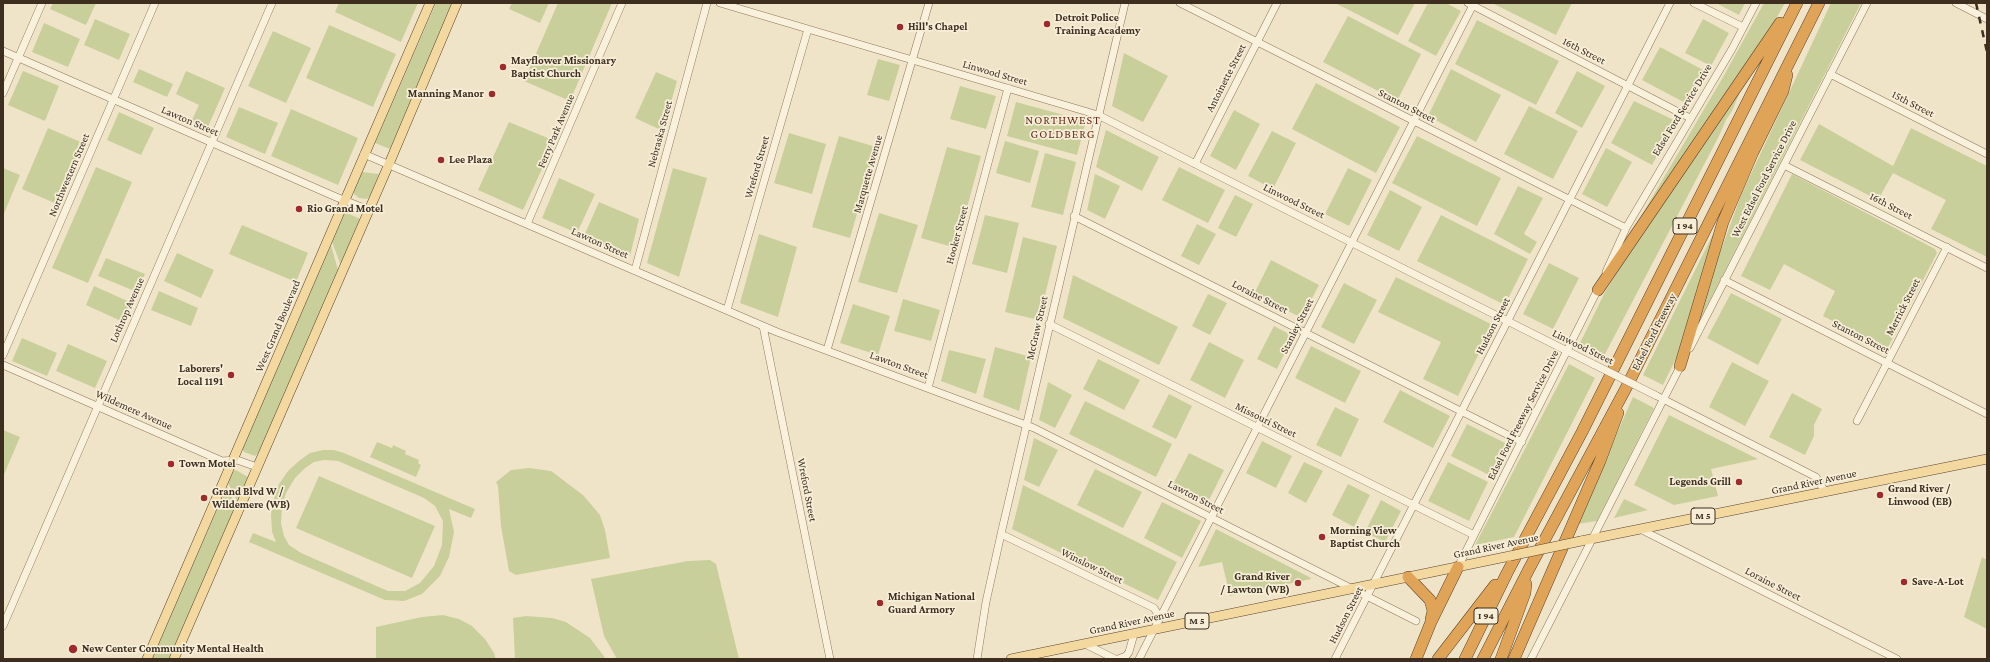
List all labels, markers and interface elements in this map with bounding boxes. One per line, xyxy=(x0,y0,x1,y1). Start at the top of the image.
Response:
place label: Detroit Police Training Academy xyxy=(1055,11,1140,37)
marker: Detroit Police Training Academy xyxy=(1042,19,1052,29)
place label: Hill's Chapel xyxy=(908,20,968,34)
marker: Hill's Chapel xyxy=(895,22,905,32)
street label: 16th Street xyxy=(1560,35,1608,67)
street label: Antoinette Street xyxy=(1203,42,1249,114)
place label: Mayflower Missionary Baptist Church xyxy=(511,54,616,80)
street label: Linwood Street xyxy=(961,57,1029,89)
street label: Edsel Ford Service Drive xyxy=(1649,61,1715,159)
marker: Mayflower Missionary Baptist Church xyxy=(498,62,508,72)
street label: Stanton Street xyxy=(1376,86,1438,126)
place label: Manning Manor xyxy=(408,87,484,101)
street label: 15th Street xyxy=(1889,88,1937,120)
marker: Manning Manor xyxy=(487,89,497,99)
street label: Ferry Park Avenue xyxy=(534,92,578,170)
street label: Nebraska Street xyxy=(645,99,675,169)
street label: Lawton Street xyxy=(159,103,221,139)
district label: NORTHWEST GOLDBERG xyxy=(1025,113,1101,141)
street label: West Edsel Ford Service Drive xyxy=(1729,118,1799,240)
street label: Northwestern Street xyxy=(45,131,93,219)
street label: Marquette Avenue xyxy=(851,133,885,215)
street label: Wreford Street xyxy=(742,134,772,200)
place label: Lee Plaza xyxy=(449,153,492,167)
marker: Lee Plaza xyxy=(436,155,446,165)
street label: Linwood Street xyxy=(1261,180,1327,222)
street label: 16th Street xyxy=(1867,190,1915,222)
place label: Rio Grand Motel xyxy=(307,202,383,216)
marker: Rio Grand Motel xyxy=(294,204,304,214)
street label: Hooker Street xyxy=(943,204,971,266)
road number: I 94 xyxy=(1673,218,1697,234)
street label: Lawton Street xyxy=(569,224,631,262)
street label: Lothrop Avenue xyxy=(107,275,147,345)
street label: Merrick Street xyxy=(1883,276,1923,338)
street label: Loraine Street xyxy=(1230,277,1290,317)
street label: West Grand Boulevard xyxy=(253,278,303,374)
street label: Edsel Ford Freeway xyxy=(1629,291,1679,373)
street label: McGraw Street xyxy=(1023,295,1051,361)
street label: Hudson Street xyxy=(1473,295,1513,357)
street label: Stanley Street xyxy=(1277,296,1317,356)
street label: Stanton Street xyxy=(1830,317,1892,357)
street label: Linwood Street xyxy=(1550,326,1616,368)
street label: Lawton Street xyxy=(868,348,930,382)
street label: Edsel Ford Freeway Service Drive xyxy=(1484,348,1562,482)
place label: Laborers' Local 1191 xyxy=(177,362,223,388)
marker: Laborers' Local 1191 xyxy=(226,370,236,380)
street label: Wildemere Avenue xyxy=(93,387,175,433)
street label: Missouri Street xyxy=(1233,399,1299,441)
place label: Town Motel xyxy=(179,457,235,471)
street label: Wreford Street xyxy=(794,457,820,523)
marker: Town Motel xyxy=(166,459,176,469)
street label: Grand River Avenue xyxy=(1770,467,1858,497)
place label: Legends Grill xyxy=(1669,475,1731,489)
street label: Lawton Street xyxy=(1166,477,1226,517)
marker: Legends Grill xyxy=(1734,477,1744,487)
place label: Grand River / Linwood (EB) xyxy=(1888,482,1952,508)
place label: Grand Blvd W / Wildemere (WB) xyxy=(212,485,291,511)
marker: Grand River / Linwood (EB) xyxy=(1875,490,1885,500)
marker: Grand Blvd W / Wildemere (WB) xyxy=(199,493,209,503)
road number: M 5 xyxy=(1691,508,1715,524)
place label: Morning View Baptist Church xyxy=(1330,524,1400,550)
street label: Grand River Avenue xyxy=(1452,531,1540,561)
marker: Morning View Baptist Church xyxy=(1317,532,1327,542)
street label: Winslow Street xyxy=(1059,545,1125,587)
street label: Loraine Street xyxy=(1743,564,1803,604)
place label: Grand River / Lawton (WB) xyxy=(1220,570,1290,596)
place label: Save-A-Lot xyxy=(1912,575,1964,589)
marker: Save-A-Lot xyxy=(1899,577,1909,587)
marker: Grand River / Lawton (WB) xyxy=(1293,578,1303,588)
street label: Hudson Street xyxy=(1326,584,1366,646)
place label: Michigan National Guard Armory xyxy=(888,590,975,616)
marker: Michigan National Guard Armory xyxy=(875,598,885,608)
street label: Grand River Avenue xyxy=(1088,607,1176,637)
road number: I 94 xyxy=(1474,608,1498,624)
road number: M 5 xyxy=(1185,613,1209,629)
place label: New Center Community Mental Health xyxy=(82,642,264,656)
marker: New Center Community Mental Health xyxy=(67,643,79,655)

